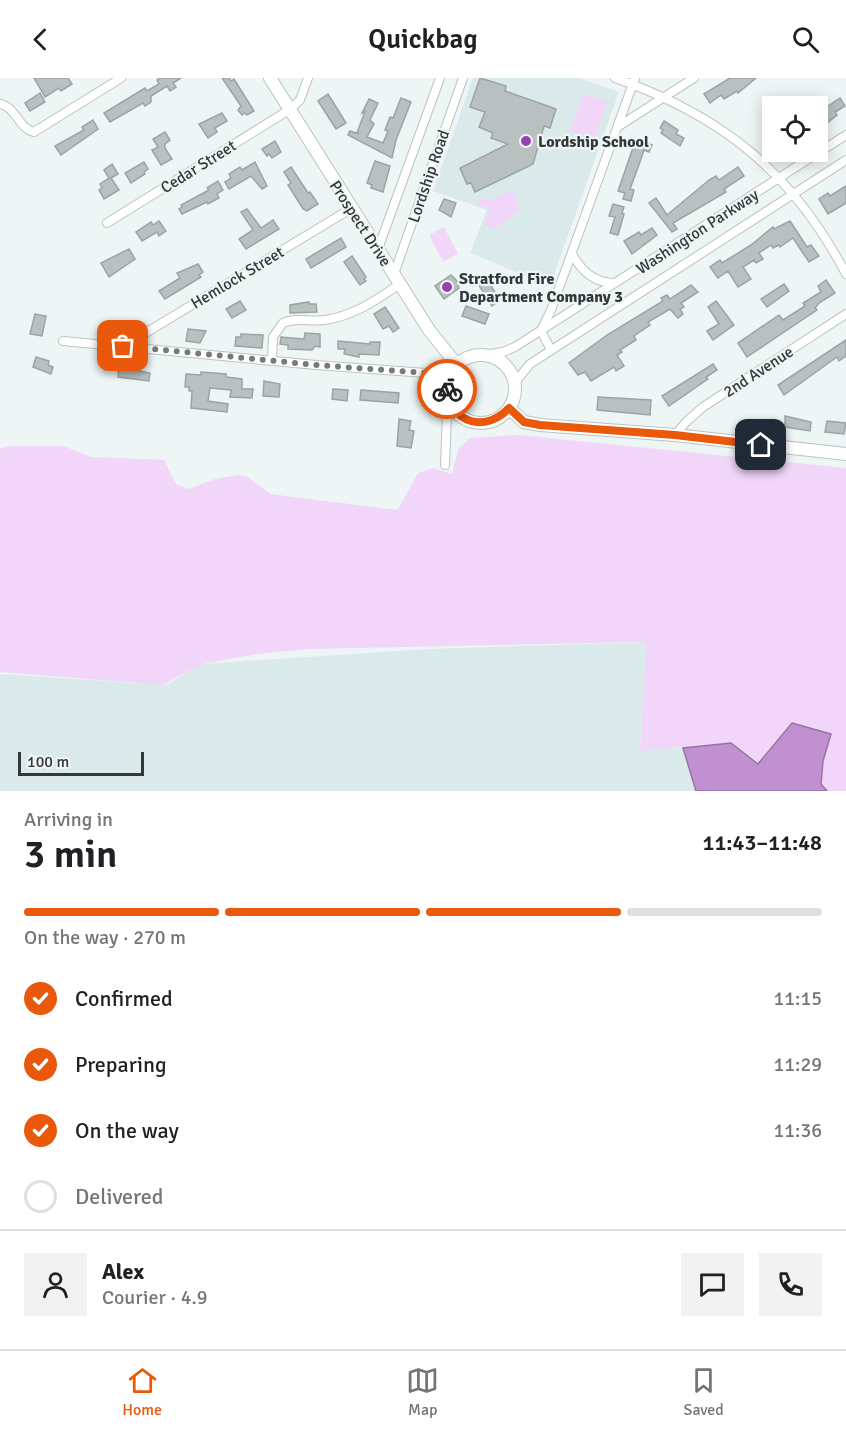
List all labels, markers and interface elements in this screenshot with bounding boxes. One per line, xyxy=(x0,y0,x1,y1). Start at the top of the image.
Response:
icon: back xyxy=(24,23,57,56)
text: Quickbag xyxy=(368,23,478,56)
icon: search xyxy=(789,23,822,56)
map controls xyxy=(762,96,828,162)
button: locate xyxy=(762,96,828,162)
street label: Lordship Road xyxy=(404,127,454,225)
place label: Lordship School xyxy=(538,132,649,152)
marker: Lordship School xyxy=(519,134,533,148)
street label: Cedar Street xyxy=(157,136,240,198)
street label: Prospect Drive xyxy=(325,177,395,270)
street label: Washington Parkway xyxy=(633,185,763,279)
street label: Hemlock Street xyxy=(187,242,288,314)
place label: Stratford Fire Department Company 3 xyxy=(459,269,623,307)
marker: Stratford Fire Department Company 3 xyxy=(440,280,454,294)
pin xyxy=(97,320,148,371)
icon: bag xyxy=(106,329,139,362)
street label: 2nd Avenue xyxy=(720,342,797,402)
courier xyxy=(417,359,477,419)
icon: bike xyxy=(431,373,464,406)
pin xyxy=(735,419,786,470)
icon: home xyxy=(744,428,777,461)
scale bar xyxy=(18,749,144,776)
text: 100 m xyxy=(27,752,69,772)
text: Arriving in xyxy=(24,807,113,832)
text: 11:43–11:48 xyxy=(703,829,822,856)
text: 3 min xyxy=(24,830,117,878)
text: On the way · 270 m xyxy=(24,925,186,950)
icon: check xyxy=(24,982,57,1015)
text: Confirmed xyxy=(75,985,173,1012)
text: 11:15 xyxy=(773,986,822,1011)
icon: check xyxy=(24,1048,57,1081)
text: Preparing xyxy=(75,1051,167,1078)
text: 11:29 xyxy=(773,1052,822,1077)
icon: check xyxy=(24,1114,57,1147)
text: On the way xyxy=(75,1117,179,1144)
text: 11:36 xyxy=(773,1118,822,1143)
text: Delivered xyxy=(75,1183,163,1210)
button: person xyxy=(24,1253,87,1316)
button: chat xyxy=(681,1253,744,1316)
button: phone xyxy=(759,1253,822,1316)
text: Alex xyxy=(102,1258,144,1285)
text: Courier · 4.9 xyxy=(102,1285,208,1310)
tab: Home xyxy=(122,1364,162,1420)
tab: Map xyxy=(406,1364,439,1420)
tab: Saved xyxy=(684,1364,724,1420)

